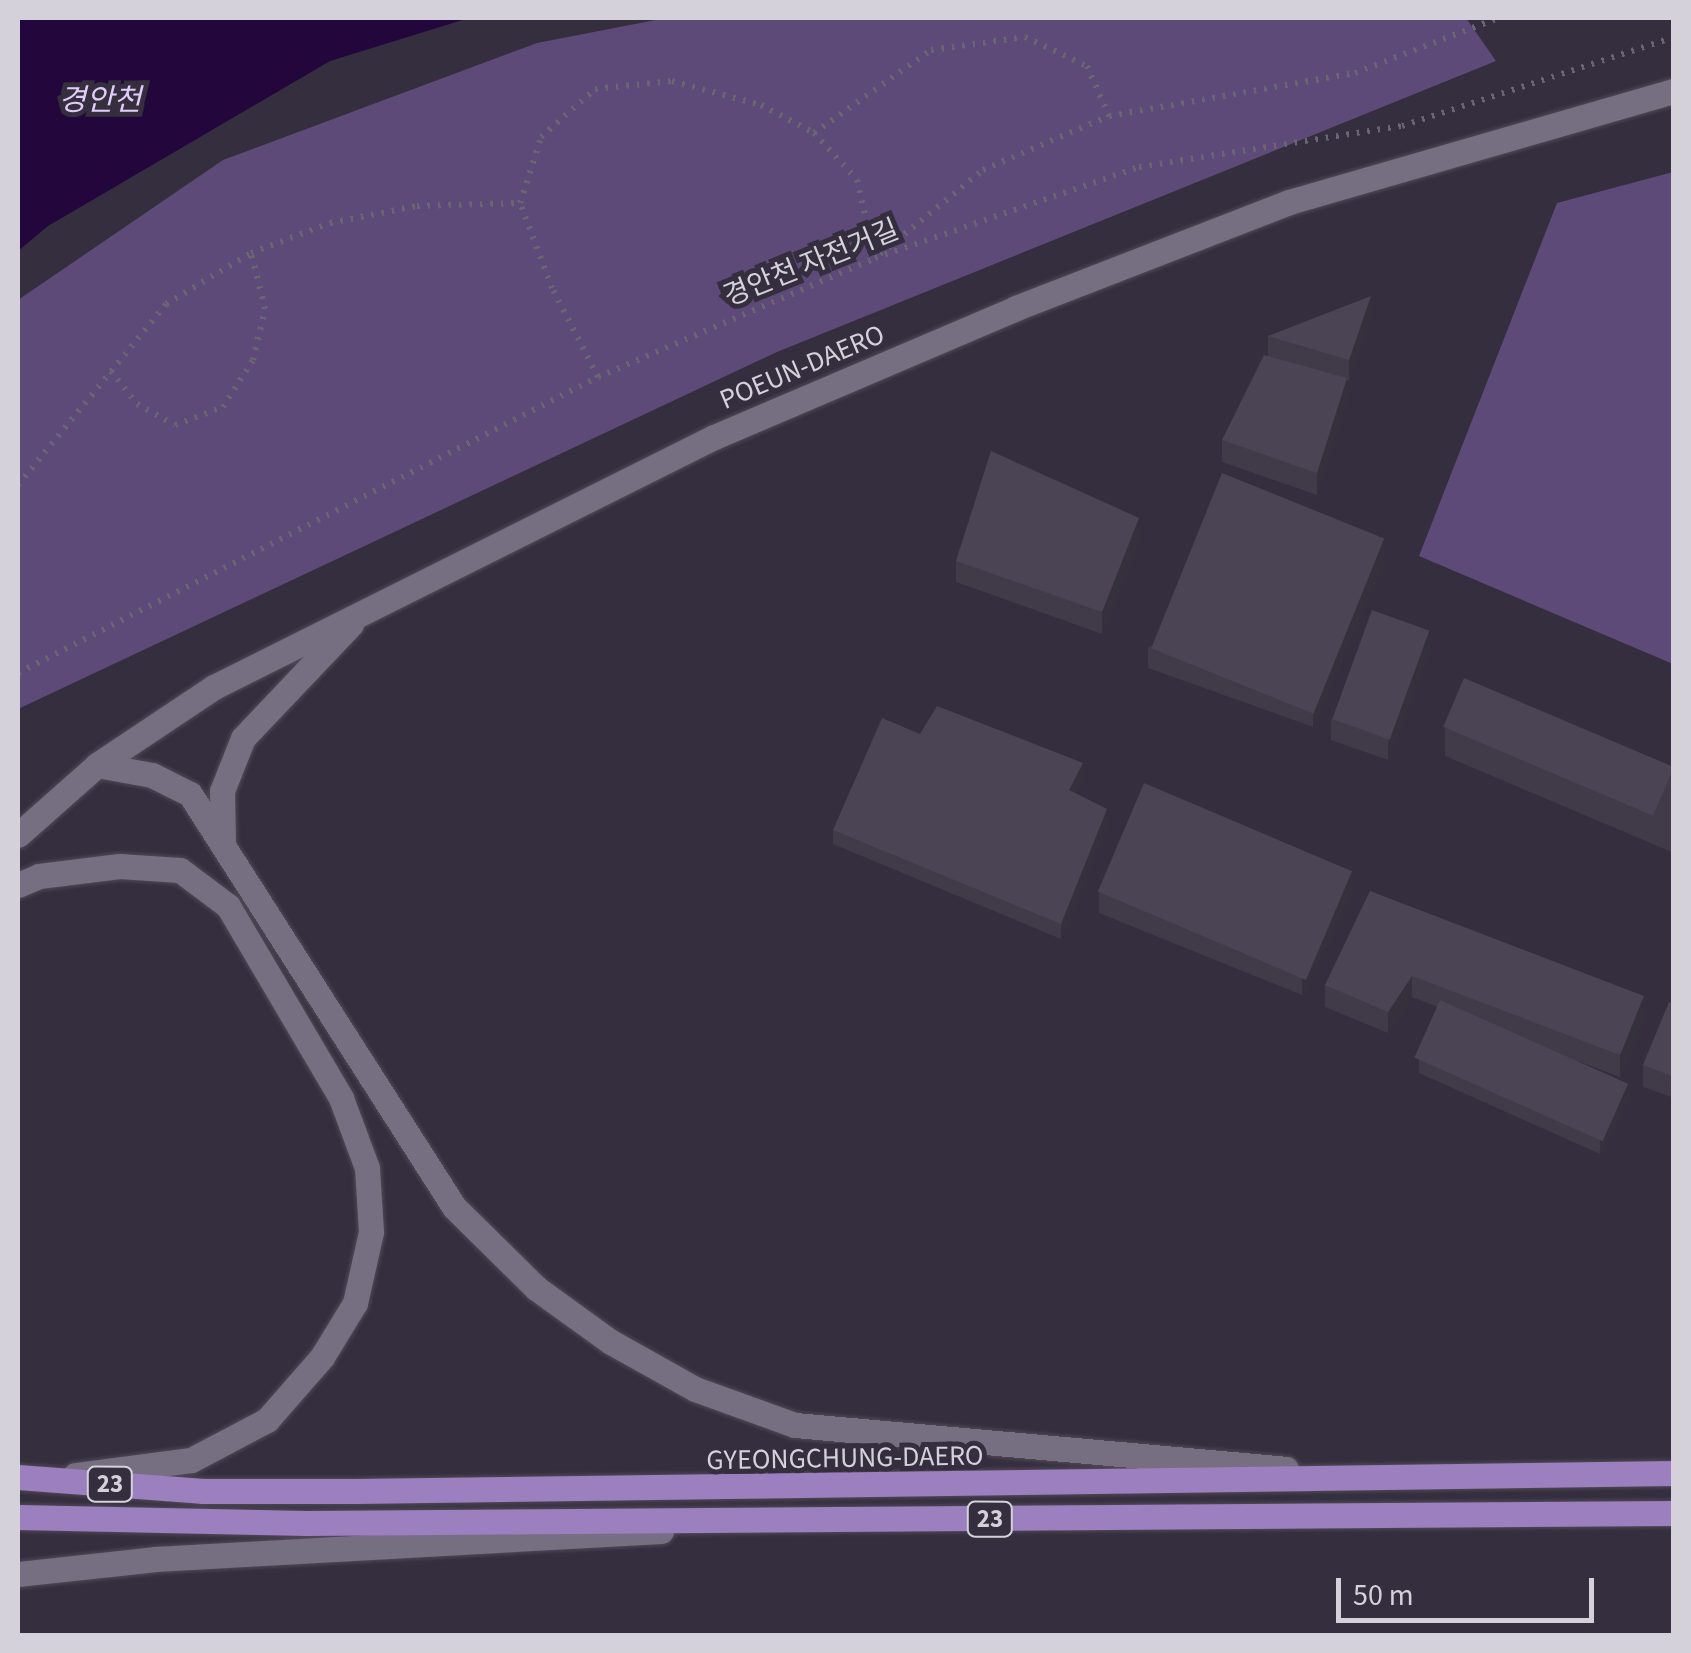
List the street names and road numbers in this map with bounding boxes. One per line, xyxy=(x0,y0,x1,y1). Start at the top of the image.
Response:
street label: 경안천 자전거길 xyxy=(719,213,903,313)
street label: POEUN-DAERO xyxy=(715,317,889,417)
street label: GYEONGCHUNG-DAERO xyxy=(706,1439,984,1477)
road number: 23 xyxy=(85,1464,135,1504)
road number: 23 xyxy=(965,1499,1015,1539)

